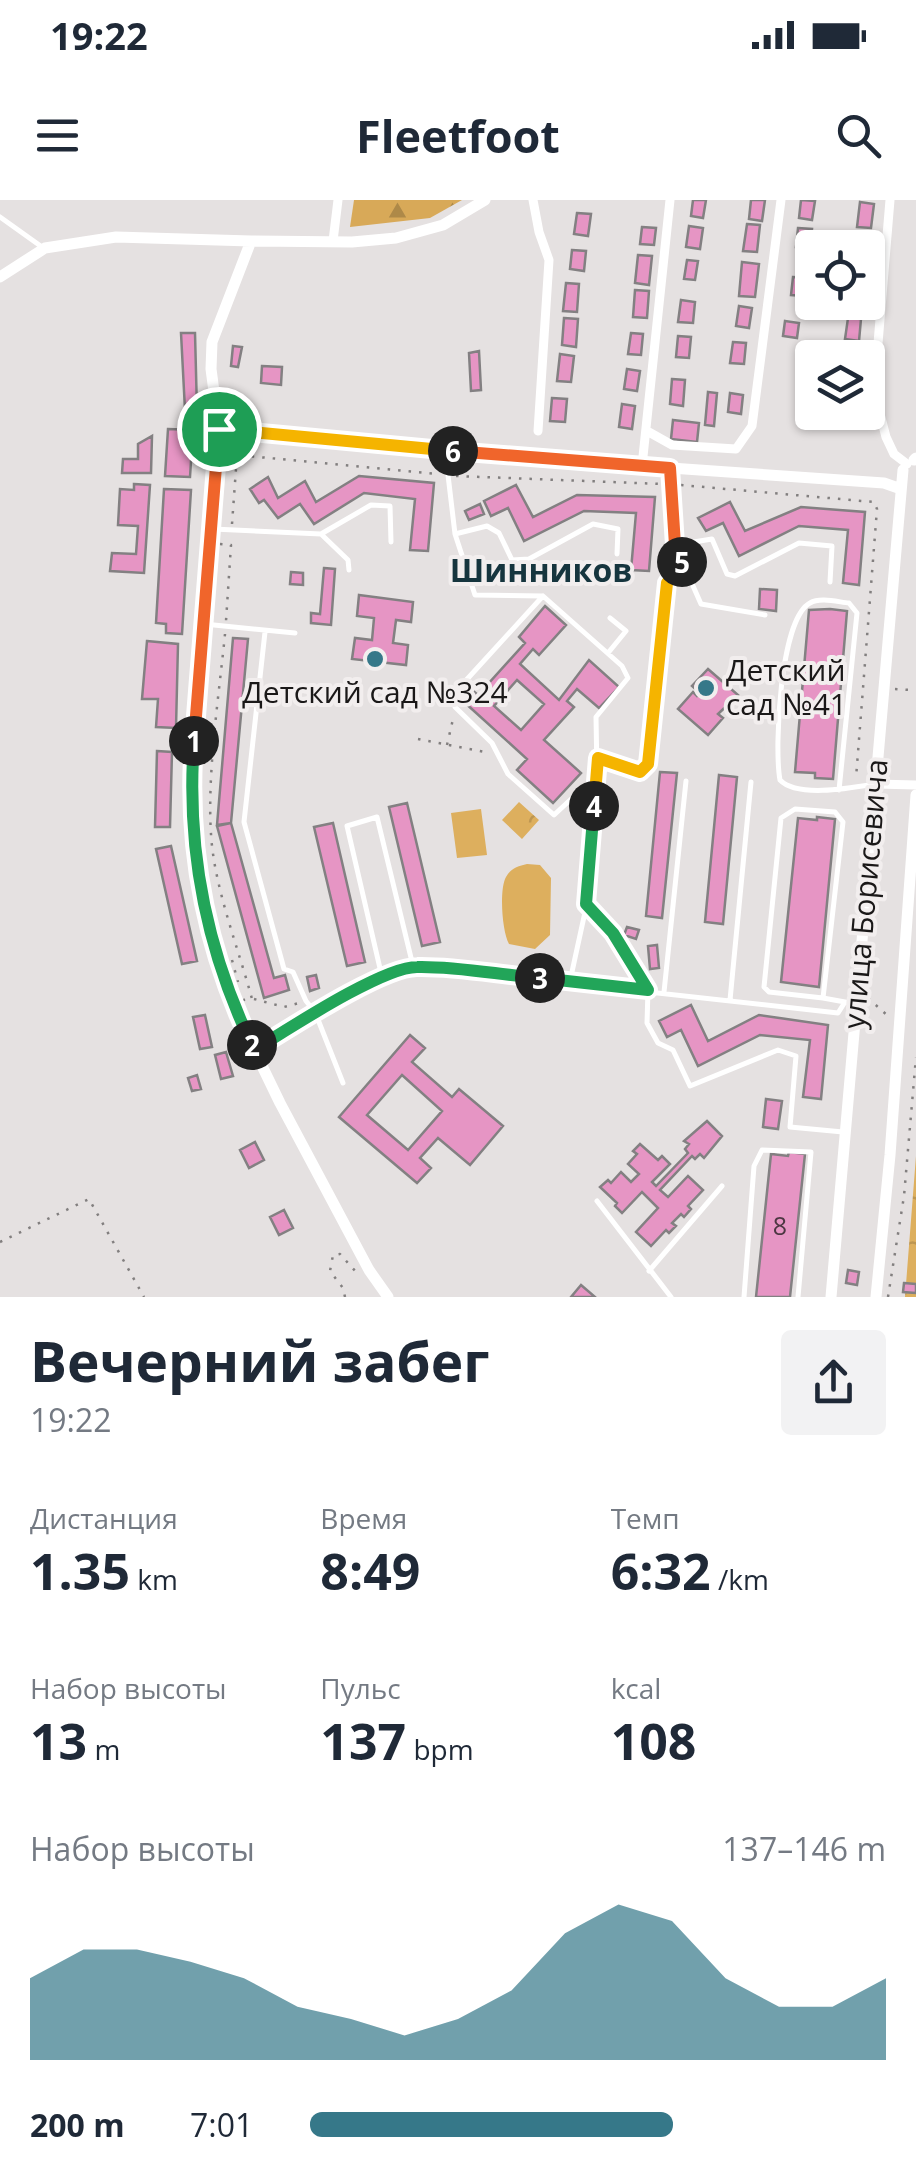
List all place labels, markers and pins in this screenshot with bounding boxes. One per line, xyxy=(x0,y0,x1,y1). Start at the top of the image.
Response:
pin xyxy=(177,387,262,472)
pin: 6 xyxy=(428,426,478,476)
pin: 5 xyxy=(657,537,707,587)
marker: Детский сад №324 xyxy=(364,648,386,670)
place label: Детский сад №41 xyxy=(726,649,847,724)
place label: Детский сад №324 xyxy=(242,671,508,712)
marker: Детский сад №41 xyxy=(695,677,717,699)
pin: 1 xyxy=(169,716,219,766)
pin: 4 xyxy=(569,781,619,831)
pin: 3 xyxy=(515,953,565,1003)
pin: 2 xyxy=(227,1020,277,1070)

